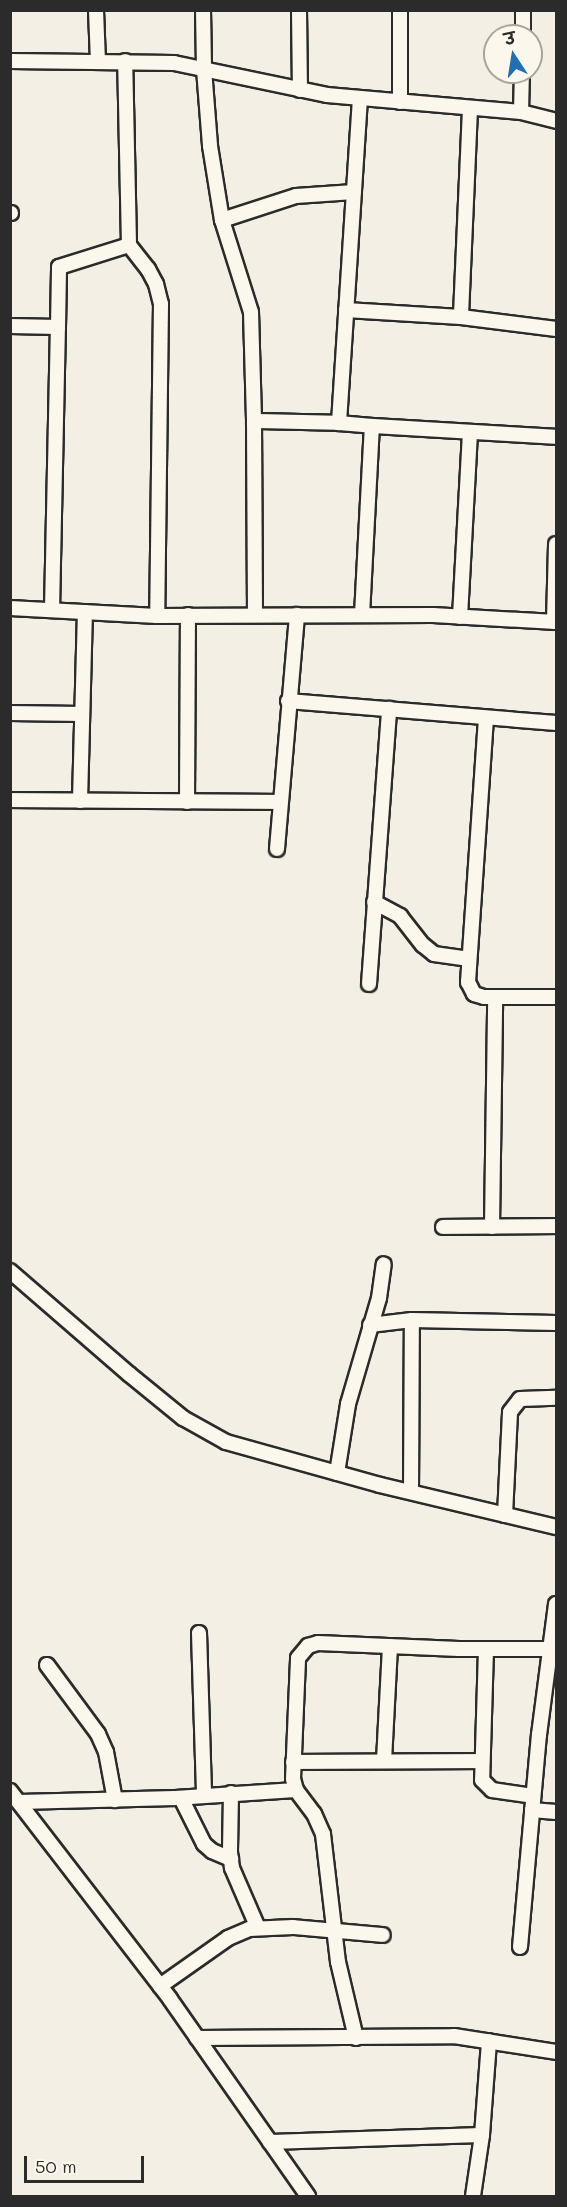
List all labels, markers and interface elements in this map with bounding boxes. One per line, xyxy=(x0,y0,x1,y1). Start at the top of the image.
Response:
north arrow xyxy=(483,24,543,84)
text: उ xyxy=(502,26,517,49)
scale bar xyxy=(27,2144,147,2182)
text: 50 m xyxy=(35,2154,77,2178)

